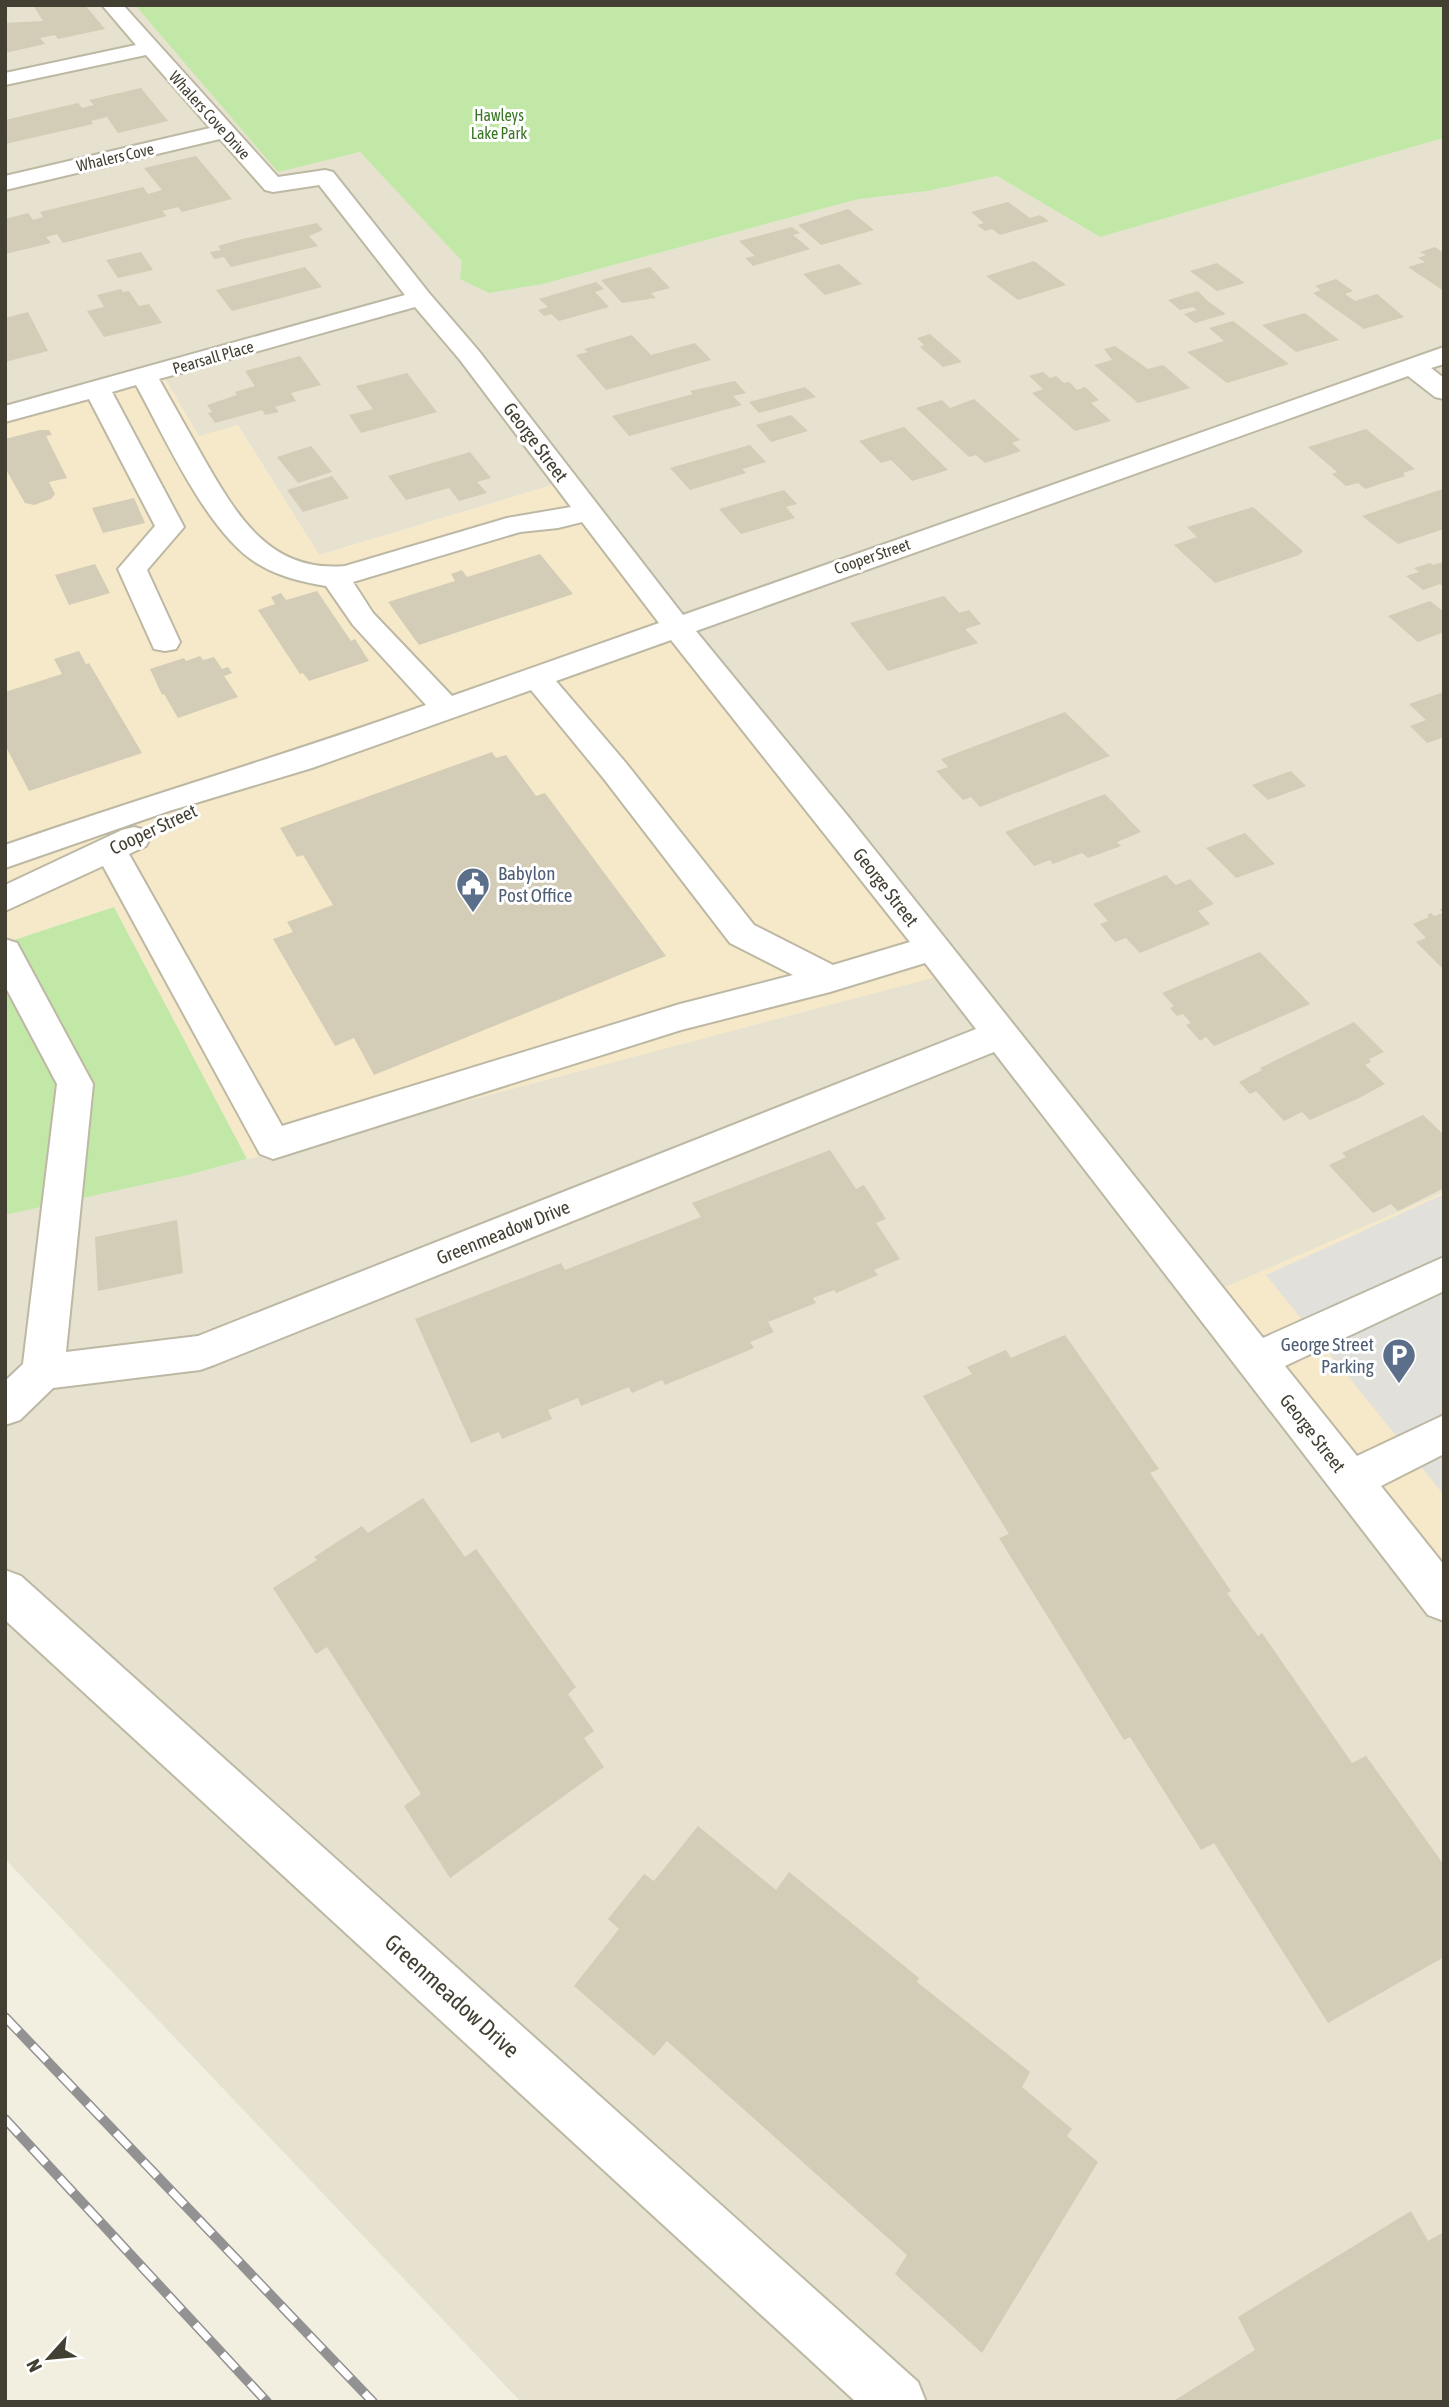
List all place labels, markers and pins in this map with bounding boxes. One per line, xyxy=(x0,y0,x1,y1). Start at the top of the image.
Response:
place label: Babylon Post Office xyxy=(498,862,572,906)
public building icon: Babylon Post Office xyxy=(454,865,492,914)
place label: George Street Parking xyxy=(1281,1333,1375,1377)
parking icon: George Street Parking xyxy=(1380,1336,1418,1385)

